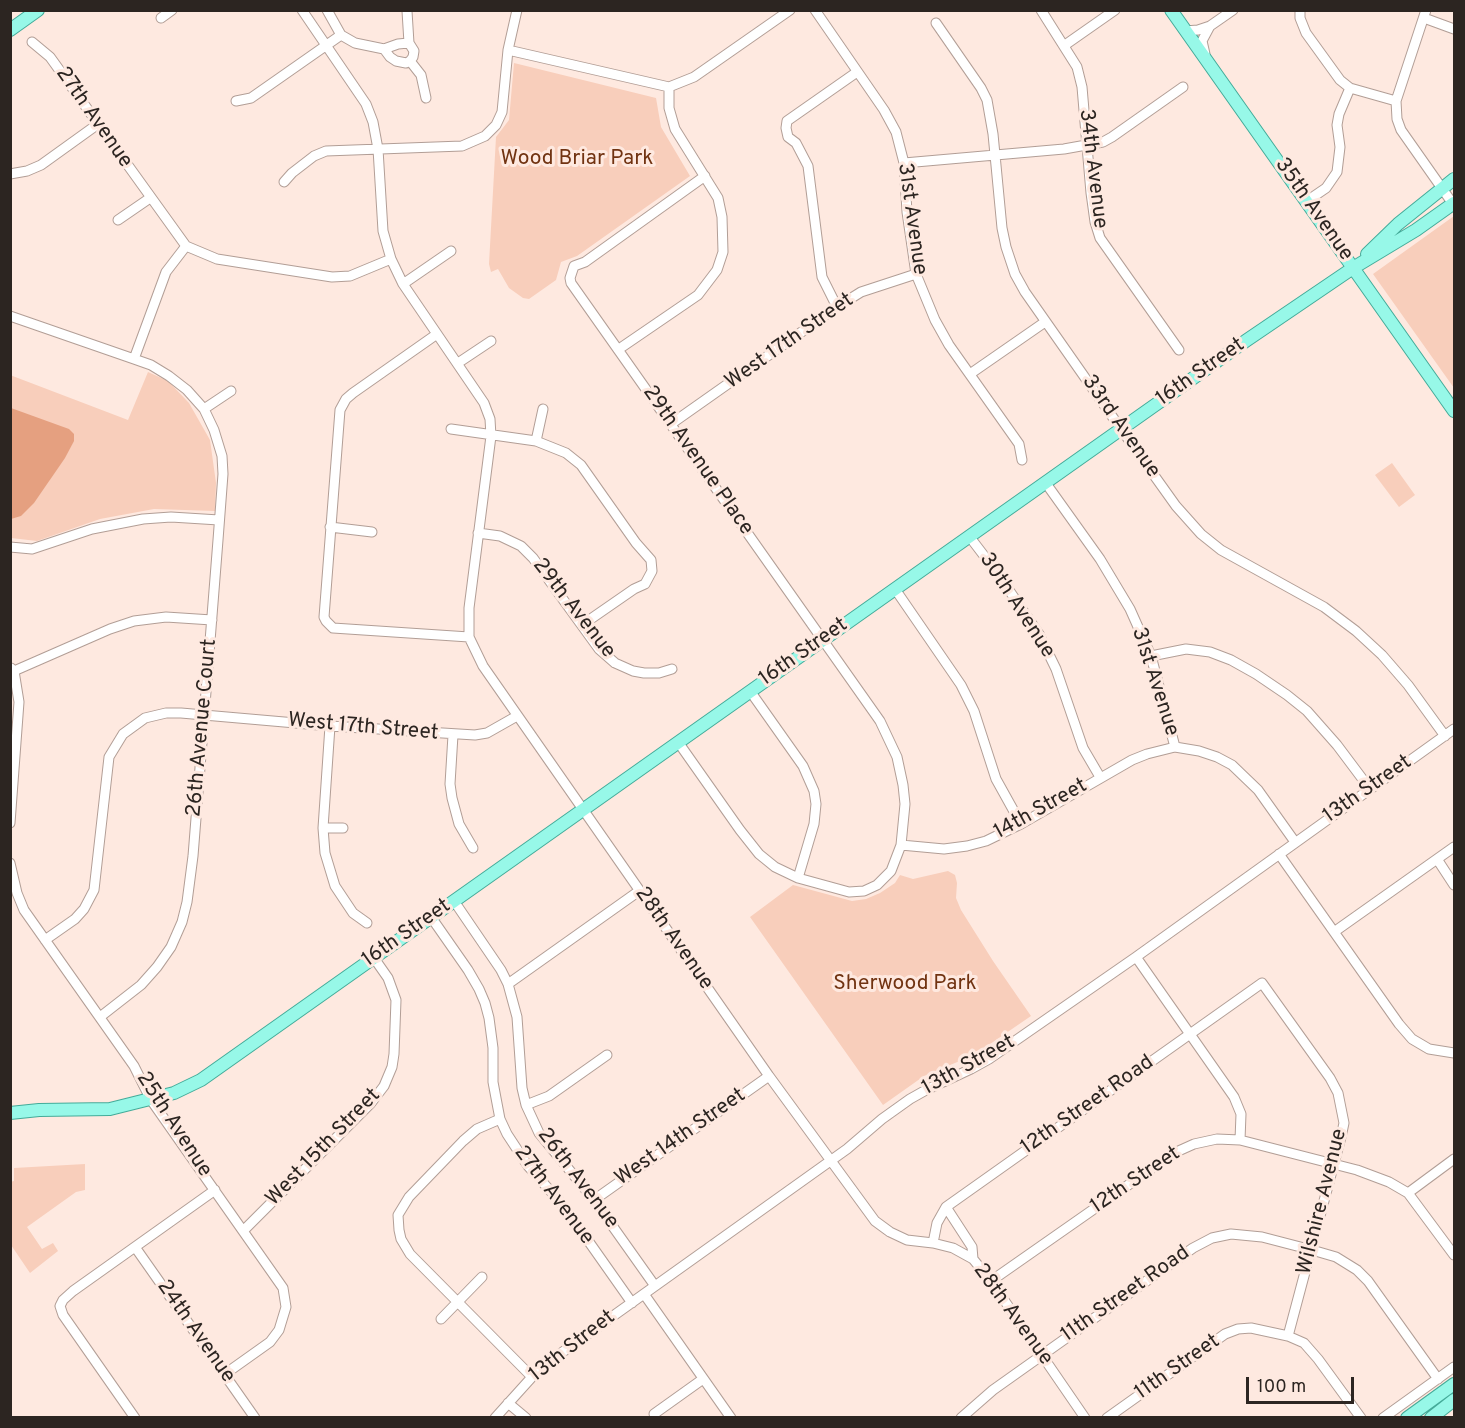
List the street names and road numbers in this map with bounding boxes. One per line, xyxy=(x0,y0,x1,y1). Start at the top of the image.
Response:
street label: 27th Avenue xyxy=(49,63,137,173)
street label: 34th Avenue xyxy=(1072,108,1112,230)
street label: 35th Avenue xyxy=(1268,154,1358,266)
street label: 31st Avenue xyxy=(891,161,931,277)
street label: West 17th Street xyxy=(721,288,859,396)
street label: 16th Street xyxy=(1152,333,1250,413)
street label: 33rd Avenue xyxy=(1075,371,1165,483)
street label: 29th Avenue Place xyxy=(636,381,758,541)
street label: 30th Avenue xyxy=(973,549,1059,663)
street label: 29th Avenue xyxy=(526,554,620,664)
street label: 16th Street xyxy=(755,613,853,693)
street label: 31st Avenue xyxy=(1125,625,1183,739)
street label: 26th Avenue Court xyxy=(183,638,223,818)
street label: West 17th Street xyxy=(287,709,439,747)
street label: 13th Street xyxy=(1319,750,1417,830)
street label: 14th Street xyxy=(990,774,1092,846)
street label: 28th Avenue xyxy=(628,883,718,995)
street label: 16th Street xyxy=(358,894,456,974)
street label: 13th Street xyxy=(918,1030,1020,1102)
street label: 12th Street Road xyxy=(1017,1051,1159,1161)
street label: 25th Avenue xyxy=(130,1068,216,1182)
street label: West 15th Street xyxy=(262,1084,386,1212)
street label: West 14th Street xyxy=(611,1084,751,1192)
street label: 26th Avenue xyxy=(531,1124,623,1234)
street label: Wilshire Avenue xyxy=(1293,1126,1353,1278)
street label: 27th Avenue xyxy=(508,1142,598,1250)
street label: 12th Street xyxy=(1086,1142,1186,1220)
street label: 11th Street Road xyxy=(1057,1241,1195,1349)
street label: 28th Avenue xyxy=(967,1259,1057,1371)
street label: 24th Avenue xyxy=(150,1276,240,1388)
street label: 13th Street xyxy=(525,1306,621,1388)
street label: 11th Street xyxy=(1131,1330,1225,1406)

